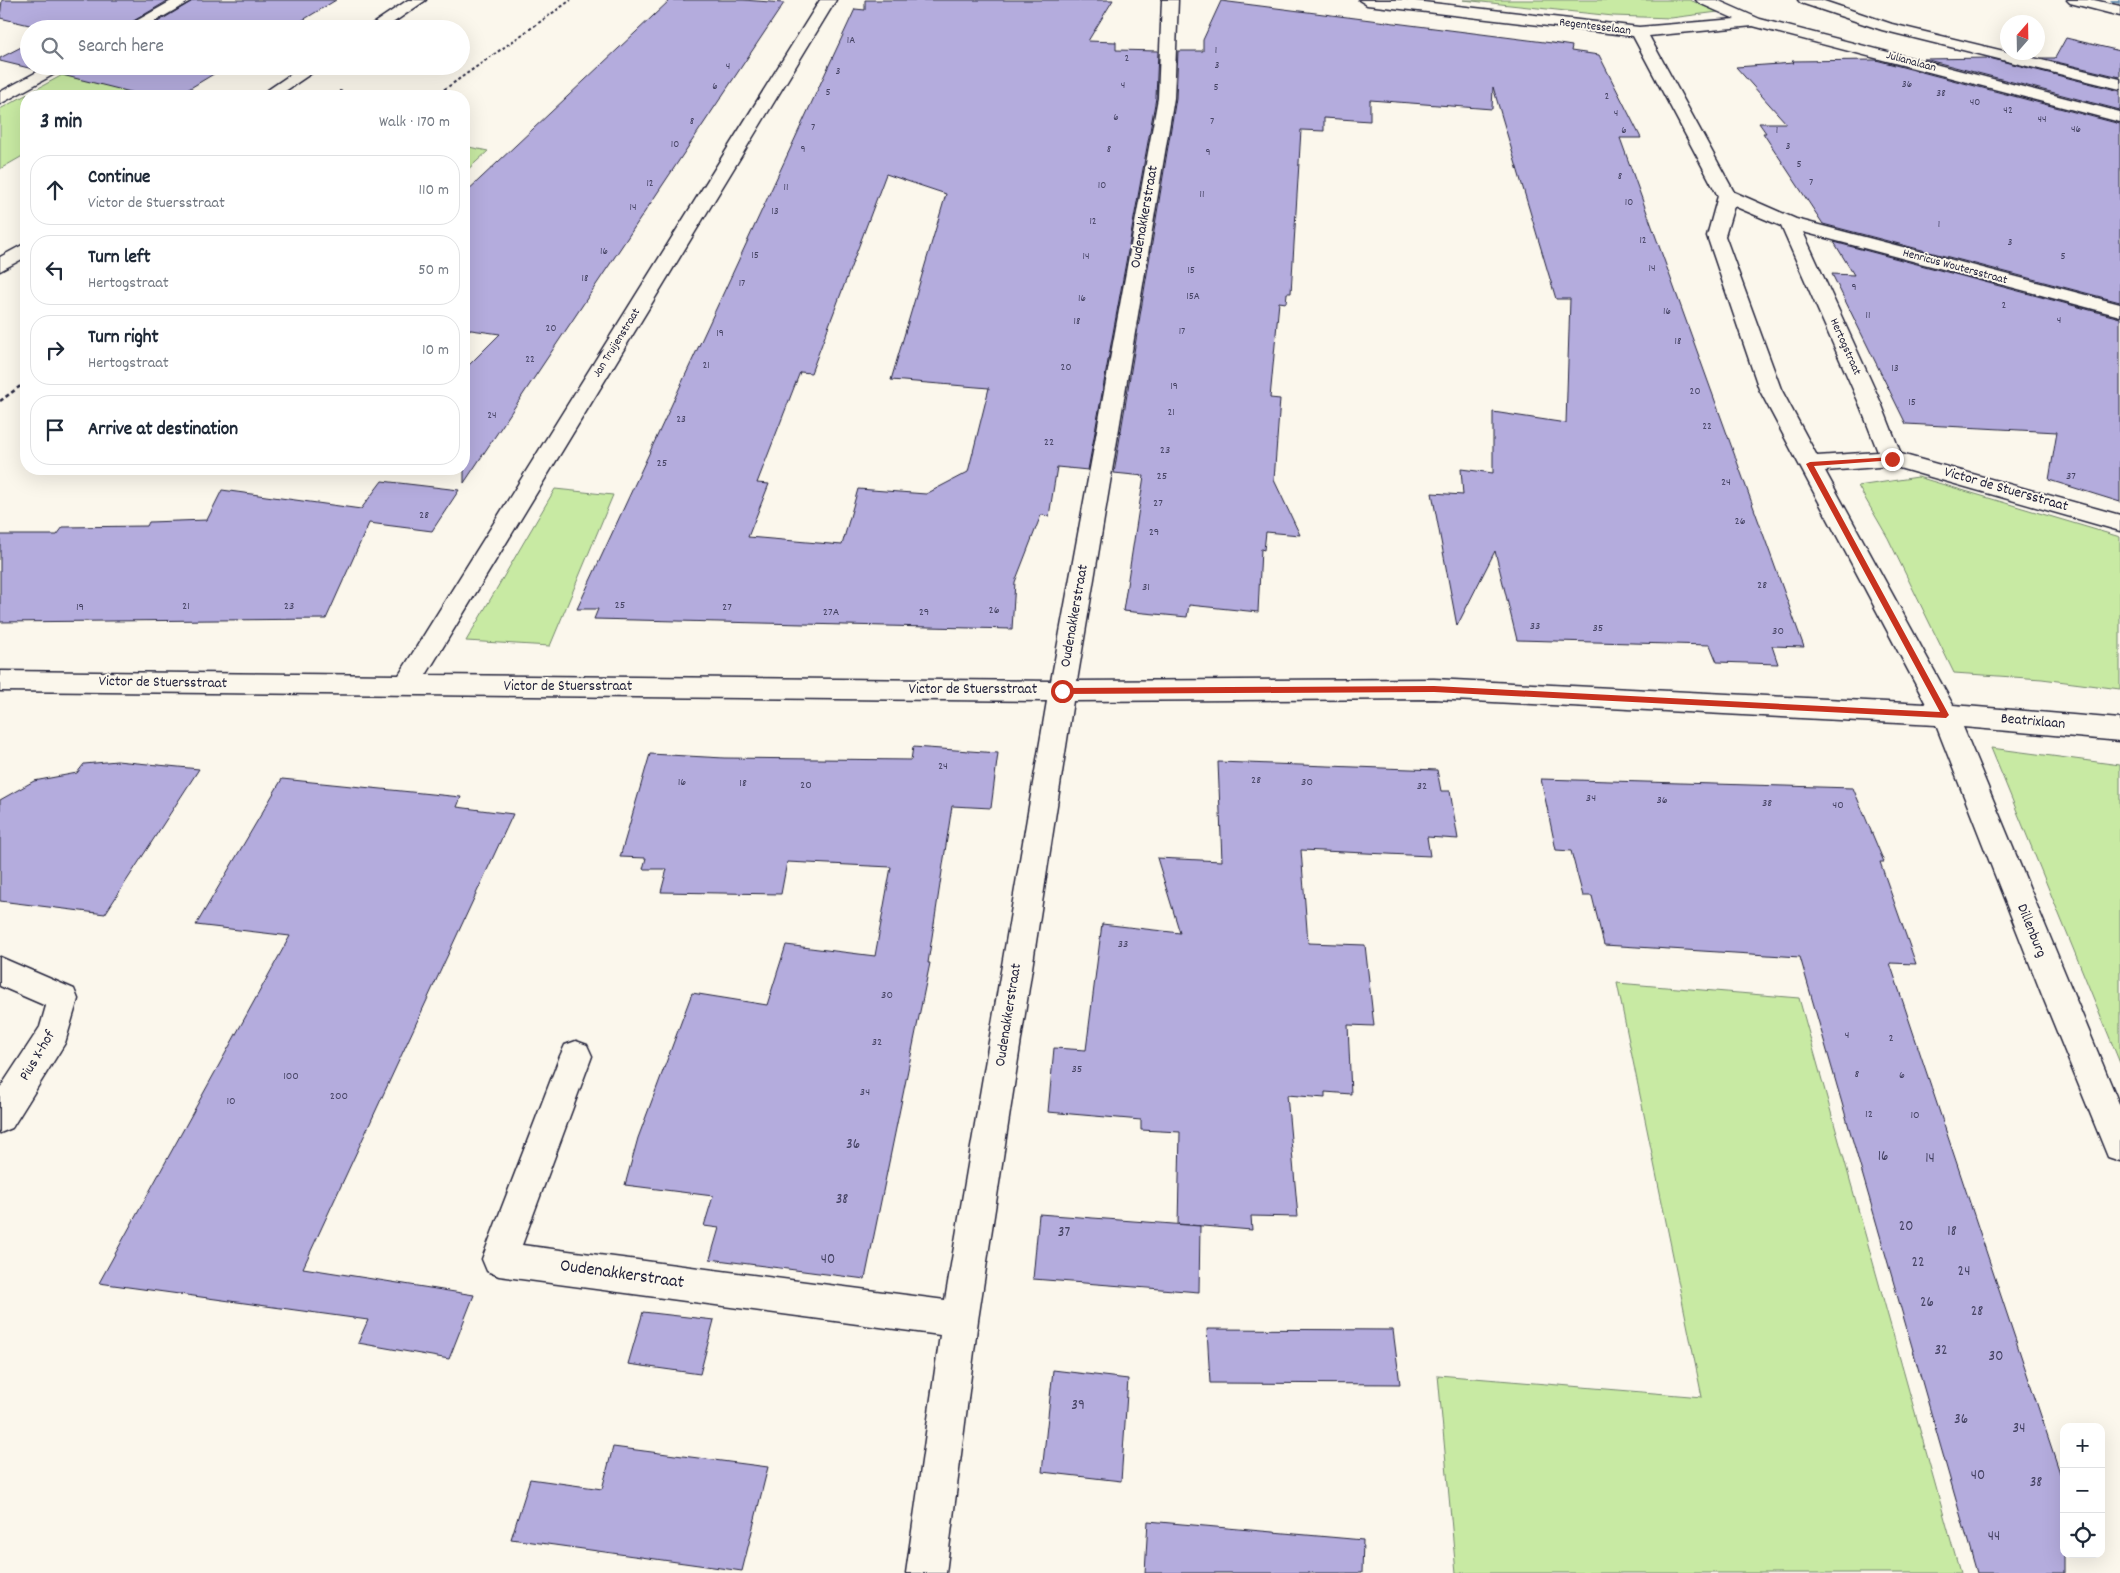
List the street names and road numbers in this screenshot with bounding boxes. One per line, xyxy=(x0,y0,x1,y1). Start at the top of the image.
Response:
street label: Regentesselaan xyxy=(1558,14,1632,40)
street label: Julianalaan xyxy=(1884,47,1938,77)
street label: Oudenakkerstraat xyxy=(1125,163,1165,270)
street label: Henricus Woutersstraat xyxy=(1901,245,2010,289)
street label: Jan Truijenstraat xyxy=(589,305,645,381)
street label: Hertogstraat xyxy=(1825,316,1865,379)
street label: Victor de Stuersstraat xyxy=(1941,462,2071,518)
street label: Oudenakkerstraat xyxy=(1055,562,1095,669)
street label: Victor de Stuersstraat xyxy=(99,671,228,695)
street label: Victor de Stuersstraat xyxy=(504,676,633,698)
street label: Victor de Stuersstraat xyxy=(909,679,1038,701)
street label: Beatrixlaan xyxy=(2000,708,2066,736)
street label: Dillenburg xyxy=(2010,901,2052,961)
street label: Oudenakkerstraat xyxy=(990,961,1028,1068)
street label: Pius X-hof xyxy=(14,1026,62,1085)
street label: Oudenakkerstraat xyxy=(558,1254,686,1296)

